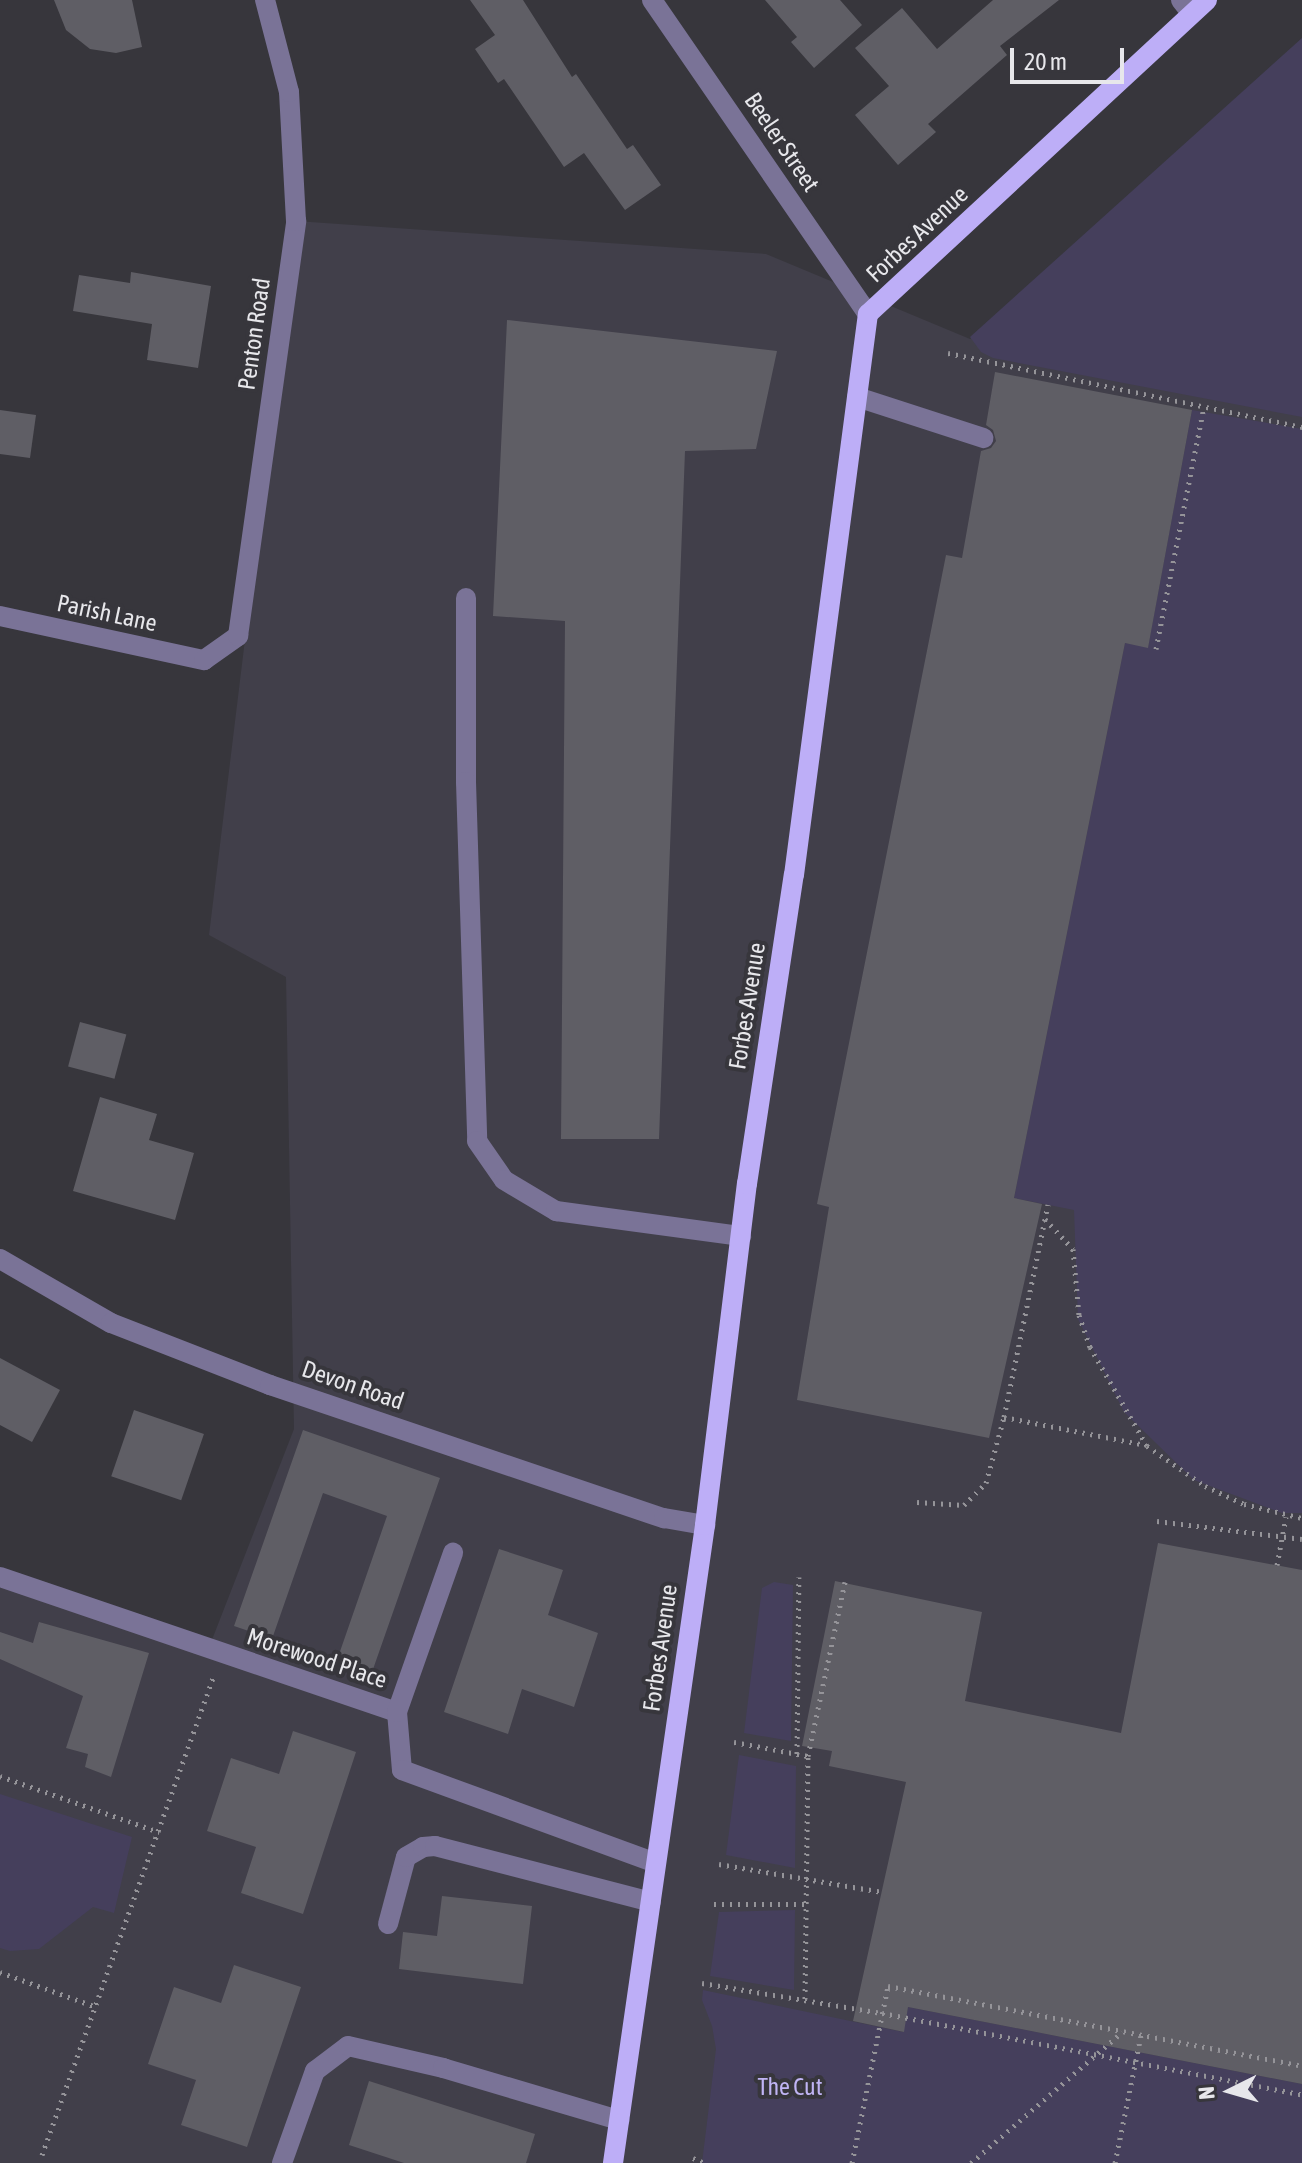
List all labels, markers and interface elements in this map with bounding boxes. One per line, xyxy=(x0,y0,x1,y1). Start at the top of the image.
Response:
scale bar xyxy=(1014,32,1128,82)
text: 20 m xyxy=(1024,48,1067,75)
street label: Beeler Street xyxy=(738,87,826,197)
street label: Forbes Avenue xyxy=(860,180,974,288)
street label: Penton Road xyxy=(232,276,276,392)
street label: Parish Lane xyxy=(54,588,160,638)
street label: Forbes Avenue xyxy=(723,941,771,1071)
street label: Devon Road xyxy=(298,1354,408,1416)
street label: Forbes Avenue xyxy=(637,1583,683,1713)
street label: Morewood Place xyxy=(243,1622,391,1694)
north arrow xyxy=(1190,2051,1270,2131)
park label: The Cut xyxy=(757,2073,823,2101)
text: N xyxy=(1193,2085,1220,2101)

